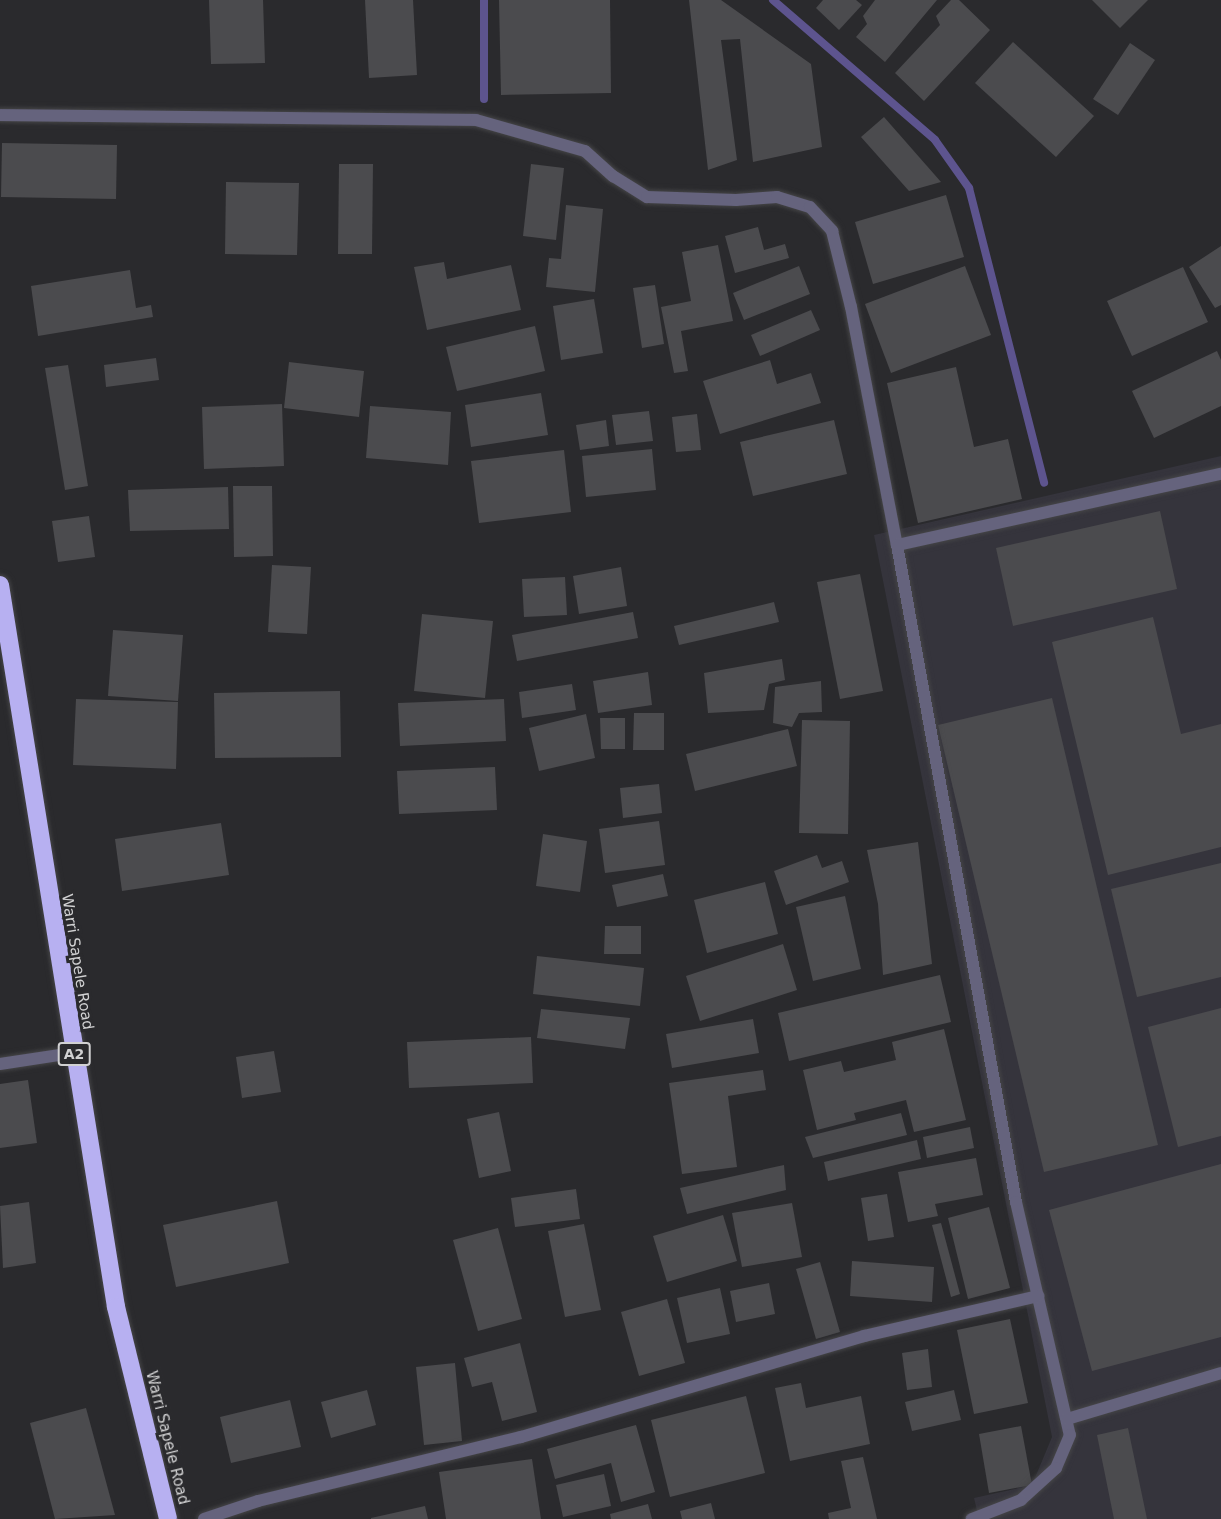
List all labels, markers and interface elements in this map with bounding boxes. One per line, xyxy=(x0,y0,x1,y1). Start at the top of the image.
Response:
street label: Warri Sapele Road xyxy=(57,893,97,1031)
road number: A2 xyxy=(58,1043,90,1065)
street label: Warri Sapele Road xyxy=(142,1369,192,1507)

